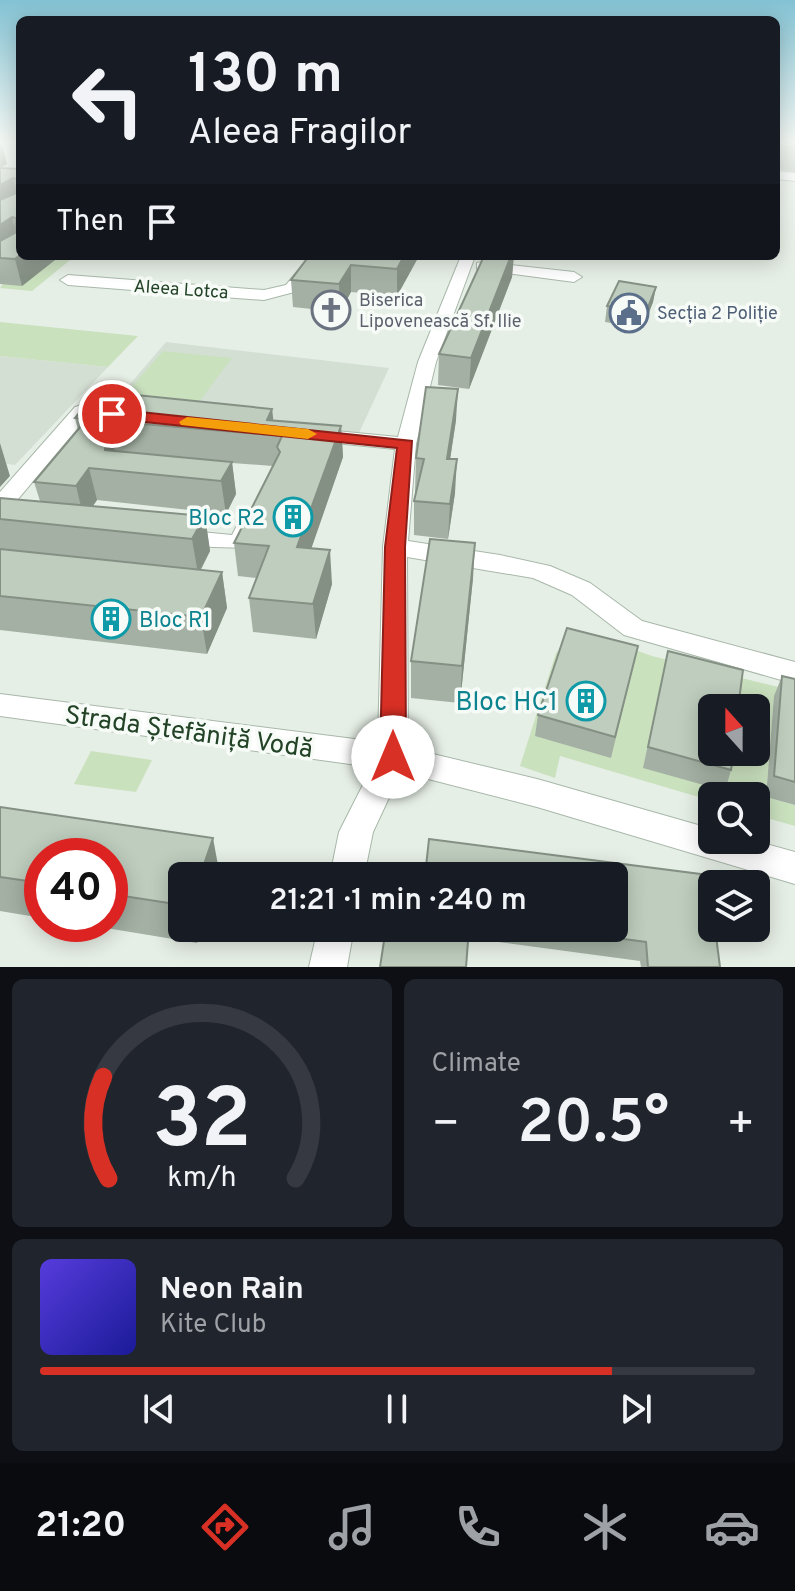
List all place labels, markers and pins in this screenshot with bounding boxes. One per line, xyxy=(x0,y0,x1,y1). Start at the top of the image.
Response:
church icon: Biserica Lipovenească Sf. Ilie xyxy=(310,289,352,331)
place label: Biserica Lipovenească Sf. Ilie xyxy=(359,290,521,334)
public building icon: Secția 2 Poliție xyxy=(608,292,650,334)
place label: Secția 2 Poliție xyxy=(657,303,778,326)
pin xyxy=(78,380,146,448)
building icon: Bloc R2 xyxy=(272,496,314,538)
place label: Bloc R2 xyxy=(188,506,265,533)
building icon: Bloc R1 xyxy=(90,598,132,640)
place label: Bloc R1 xyxy=(139,608,211,635)
building icon: Bloc HC1 xyxy=(565,680,607,722)
place label: Bloc HC1 xyxy=(455,687,558,720)

